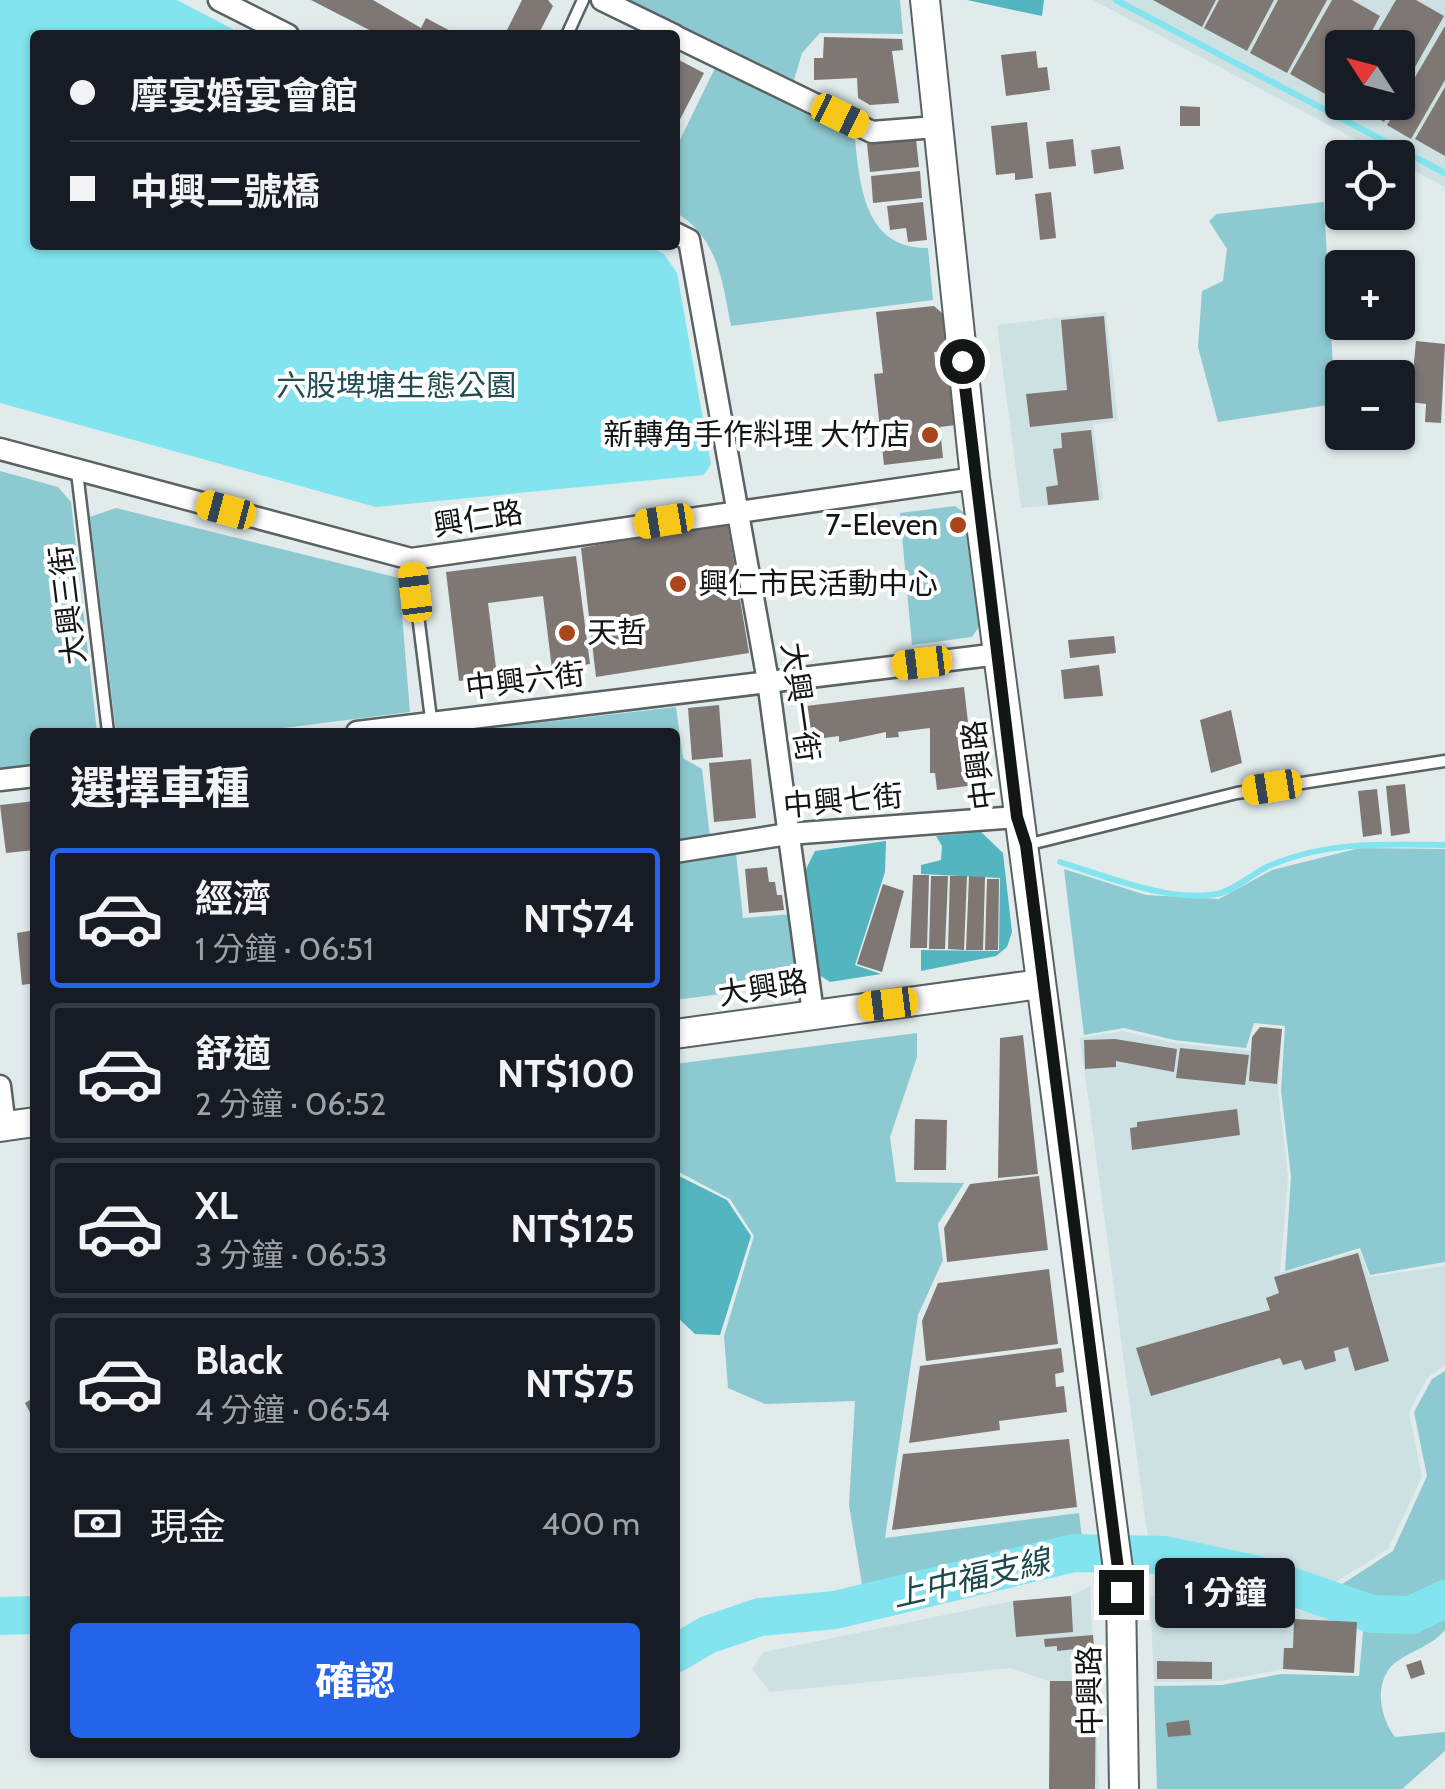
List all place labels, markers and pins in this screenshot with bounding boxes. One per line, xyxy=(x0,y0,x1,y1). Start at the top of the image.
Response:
place label: 新轉角手作料理 大竹店 xyxy=(603,416,910,453)
marker: 新轉角手作料理 大竹店 xyxy=(919,424,941,446)
place label: 7-Eleven xyxy=(825,506,938,543)
marker: 7-Eleven xyxy=(947,514,969,536)
place label: 興仁市民活動中心 xyxy=(698,565,938,602)
marker: 興仁市民活動中心 xyxy=(667,573,689,595)
place label: 天哲 xyxy=(587,614,647,651)
marker: 天哲 xyxy=(556,622,578,644)

